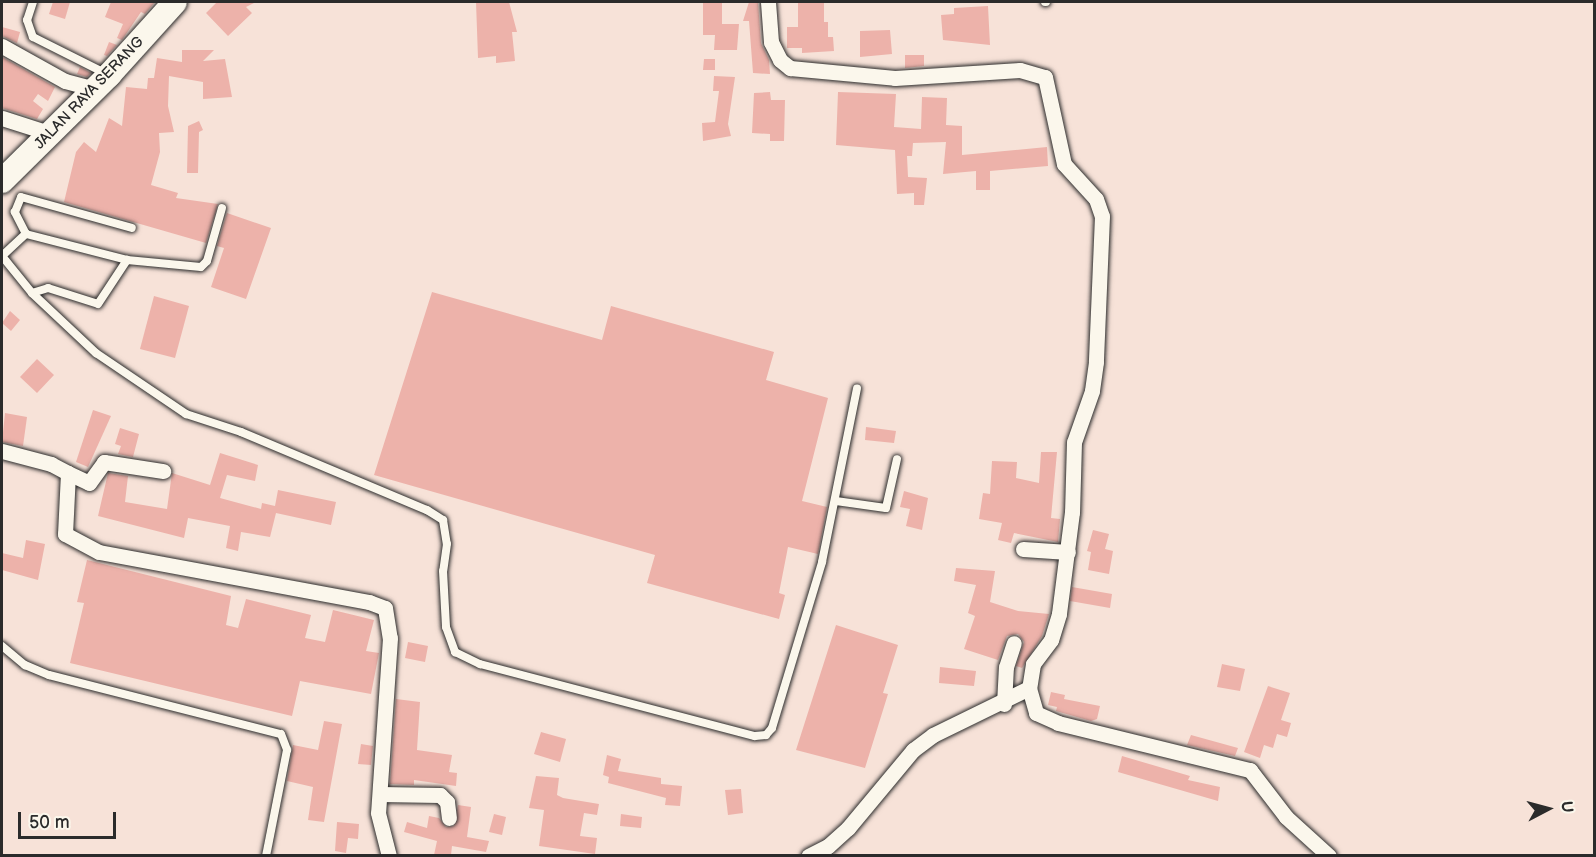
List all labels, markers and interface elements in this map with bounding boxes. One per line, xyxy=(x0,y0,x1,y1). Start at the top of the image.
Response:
street label: JALAN RAYA SERANG xyxy=(30,33,148,153)
north arrow xyxy=(1518,779,1578,839)
scale bar xyxy=(21,800,118,838)
text: U xyxy=(1556,800,1576,814)
text: 50 m xyxy=(29,812,70,833)

